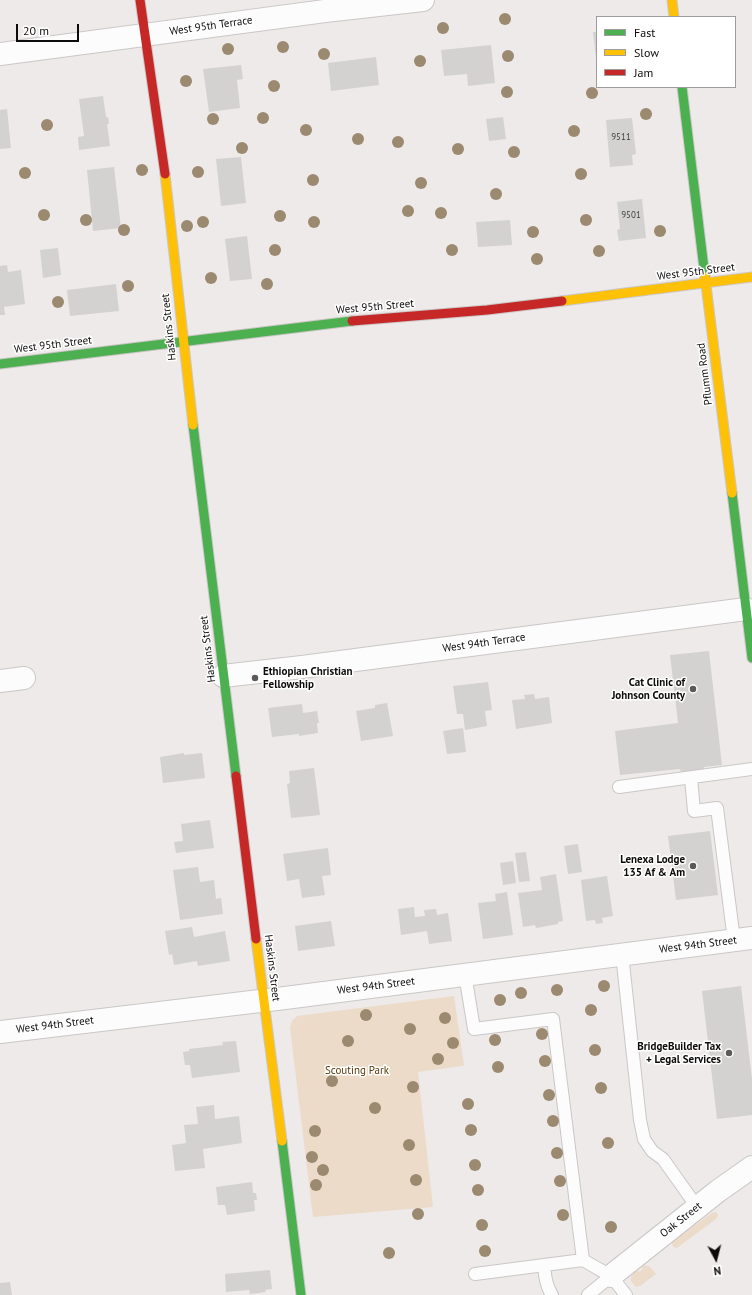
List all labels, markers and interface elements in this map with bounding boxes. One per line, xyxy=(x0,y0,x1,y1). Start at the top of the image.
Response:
street label: West 95th Terrace xyxy=(169,14,253,38)
scale bar xyxy=(18,16,81,42)
legend xyxy=(596,16,736,88)
text: 20 m xyxy=(23,23,49,38)
text: Fast xyxy=(634,25,655,40)
text: Slow xyxy=(634,45,659,60)
text: Jam xyxy=(634,65,653,80)
house number: 9511 xyxy=(611,132,631,142)
house number: 9501 xyxy=(621,210,641,220)
street label: West 95th Street xyxy=(656,261,736,283)
street label: Haskins Street xyxy=(159,293,179,361)
street label: West 95th Street xyxy=(335,297,415,317)
street label: West 95th Street xyxy=(13,334,93,356)
street label: Pflumm Road xyxy=(695,342,715,406)
street label: Haskins Street xyxy=(197,615,219,683)
street label: West 94th Terrace xyxy=(442,631,526,655)
place label: Ethiopian Christian Fellowship xyxy=(263,665,352,691)
marker: Ethiopian Christian Fellowship xyxy=(250,673,260,683)
place label: Cat Clinic of Johnson County xyxy=(612,676,685,702)
marker: Cat Clinic of Johnson County xyxy=(688,684,698,694)
place label: Lenexa Lodge 135 Af & Am xyxy=(620,853,685,879)
marker: Lenexa Lodge 135 Af & Am xyxy=(688,861,698,871)
street label: Haskins Street xyxy=(261,934,283,1002)
street label: West 94th Street xyxy=(658,934,738,956)
street label: West 94th Street xyxy=(336,975,416,997)
street label: West 94th Street xyxy=(15,1014,95,1036)
place label: BridgeBuilder Tax + Legal Services xyxy=(637,1040,721,1066)
marker: BridgeBuilder Tax + Legal Services xyxy=(724,1048,734,1058)
park label: Scouting Park xyxy=(325,1064,389,1078)
street label: Oak Street xyxy=(658,1200,704,1240)
north arrow xyxy=(696,1239,736,1279)
text: N xyxy=(713,1264,722,1278)

